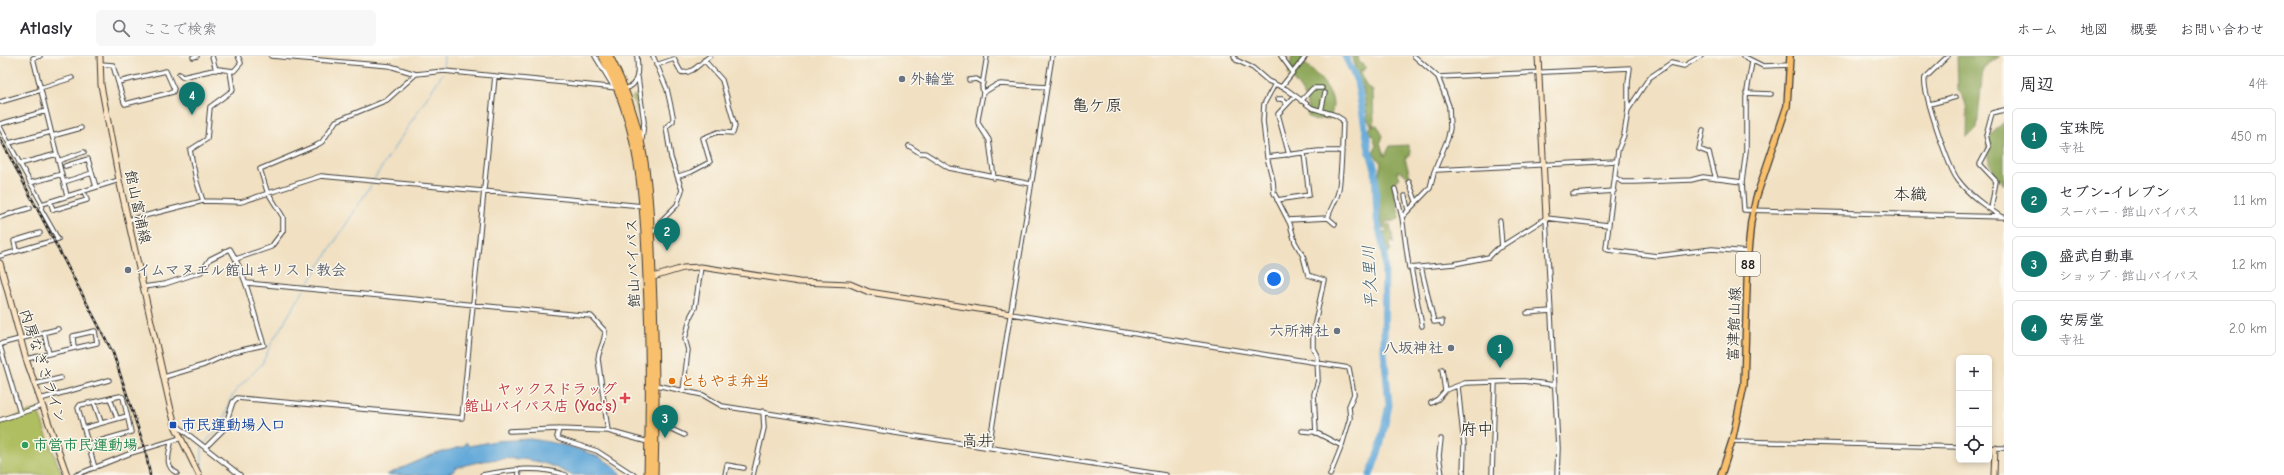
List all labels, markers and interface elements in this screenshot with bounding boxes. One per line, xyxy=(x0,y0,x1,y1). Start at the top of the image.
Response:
search box xyxy=(96,10,376,46)
text: Atlasly xyxy=(20,17,72,39)
icon: search xyxy=(110,17,132,39)
text: ここで検索 xyxy=(142,20,217,38)
text: ホーム xyxy=(2017,21,2058,38)
text: 地図 xyxy=(2080,21,2108,38)
text: 概要 xyxy=(2130,21,2158,38)
text: お問い合わせ xyxy=(2180,21,2264,38)
place label: 外輪堂 xyxy=(910,70,955,88)
marker: 外輪堂 xyxy=(897,74,907,84)
text: 周辺 xyxy=(2020,75,2054,94)
text: 4件 xyxy=(2249,76,2268,91)
pin: 4 xyxy=(179,82,205,115)
district label: 亀ケ原 xyxy=(1072,96,1123,115)
text: 宝珠院 xyxy=(2059,119,2104,137)
text: 1 xyxy=(2031,129,2037,144)
text: 450 m xyxy=(2231,129,2267,144)
text: 寺社 xyxy=(2059,140,2085,155)
street label: 館山富浦線 xyxy=(121,168,155,246)
text: セブン-イレブン xyxy=(2059,183,2170,201)
district label: 本織 xyxy=(1893,185,1927,204)
text: 2 xyxy=(2031,193,2037,208)
text: 1.1 km xyxy=(2233,193,2267,208)
text: スーパー · 館山バイパス xyxy=(2059,204,2199,219)
street label: 館山バイパス xyxy=(622,218,644,308)
pin: 2 xyxy=(654,218,680,251)
water label: 平久里川 xyxy=(1359,245,1381,309)
text: 盛武自動車 xyxy=(2059,247,2134,265)
road number: 88 xyxy=(1736,252,1760,276)
text: 3 xyxy=(2031,257,2037,272)
text: 1.2 km xyxy=(2232,257,2267,272)
place label: イムマヌエル館山キリスト教会 xyxy=(136,261,346,279)
marker: イムマヌエル館山キリスト教会 xyxy=(123,265,133,275)
text: ショップ · 館山バイパス xyxy=(2059,268,2199,283)
your location xyxy=(1264,269,1284,289)
street label: 富津館山線 xyxy=(1724,286,1744,362)
street label: 内房なぎさライン xyxy=(16,306,70,426)
text: 安房堂 xyxy=(2059,311,2104,329)
text: 4 xyxy=(2031,321,2037,336)
text: 2.0 km xyxy=(2229,321,2267,336)
place label: 六所神社 xyxy=(1269,322,1329,340)
marker: 六所神社 xyxy=(1332,326,1342,336)
text: 寺社 xyxy=(2059,332,2085,347)
pin: 1 xyxy=(1487,335,1513,368)
place label: 八坂神社 xyxy=(1383,339,1443,357)
marker: 八坂神社 xyxy=(1446,343,1456,353)
map controls xyxy=(1956,355,1992,463)
button: + xyxy=(1956,355,1992,391)
place label: ともやま弁当 xyxy=(680,372,770,390)
marker: ともやま弁当 xyxy=(667,376,677,386)
place label: ヤックスドラッグ 館山バイパス店 (Yac's) xyxy=(464,380,617,415)
button: − xyxy=(1956,391,1992,427)
marker: ヤックスドラッグ 館山バイパス店 (Yac's) xyxy=(620,393,630,403)
pin: 3 xyxy=(652,405,678,438)
place label: 市民運動場入口 xyxy=(181,416,286,434)
marker: 市民運動場入口 xyxy=(168,420,178,430)
district label: 府中 xyxy=(1460,420,1494,439)
button: locate xyxy=(1956,427,1992,463)
district label: 高井 xyxy=(962,432,994,450)
place label: 市営市民運動場 xyxy=(33,436,138,454)
marker: 市営市民運動場 xyxy=(20,440,30,450)

